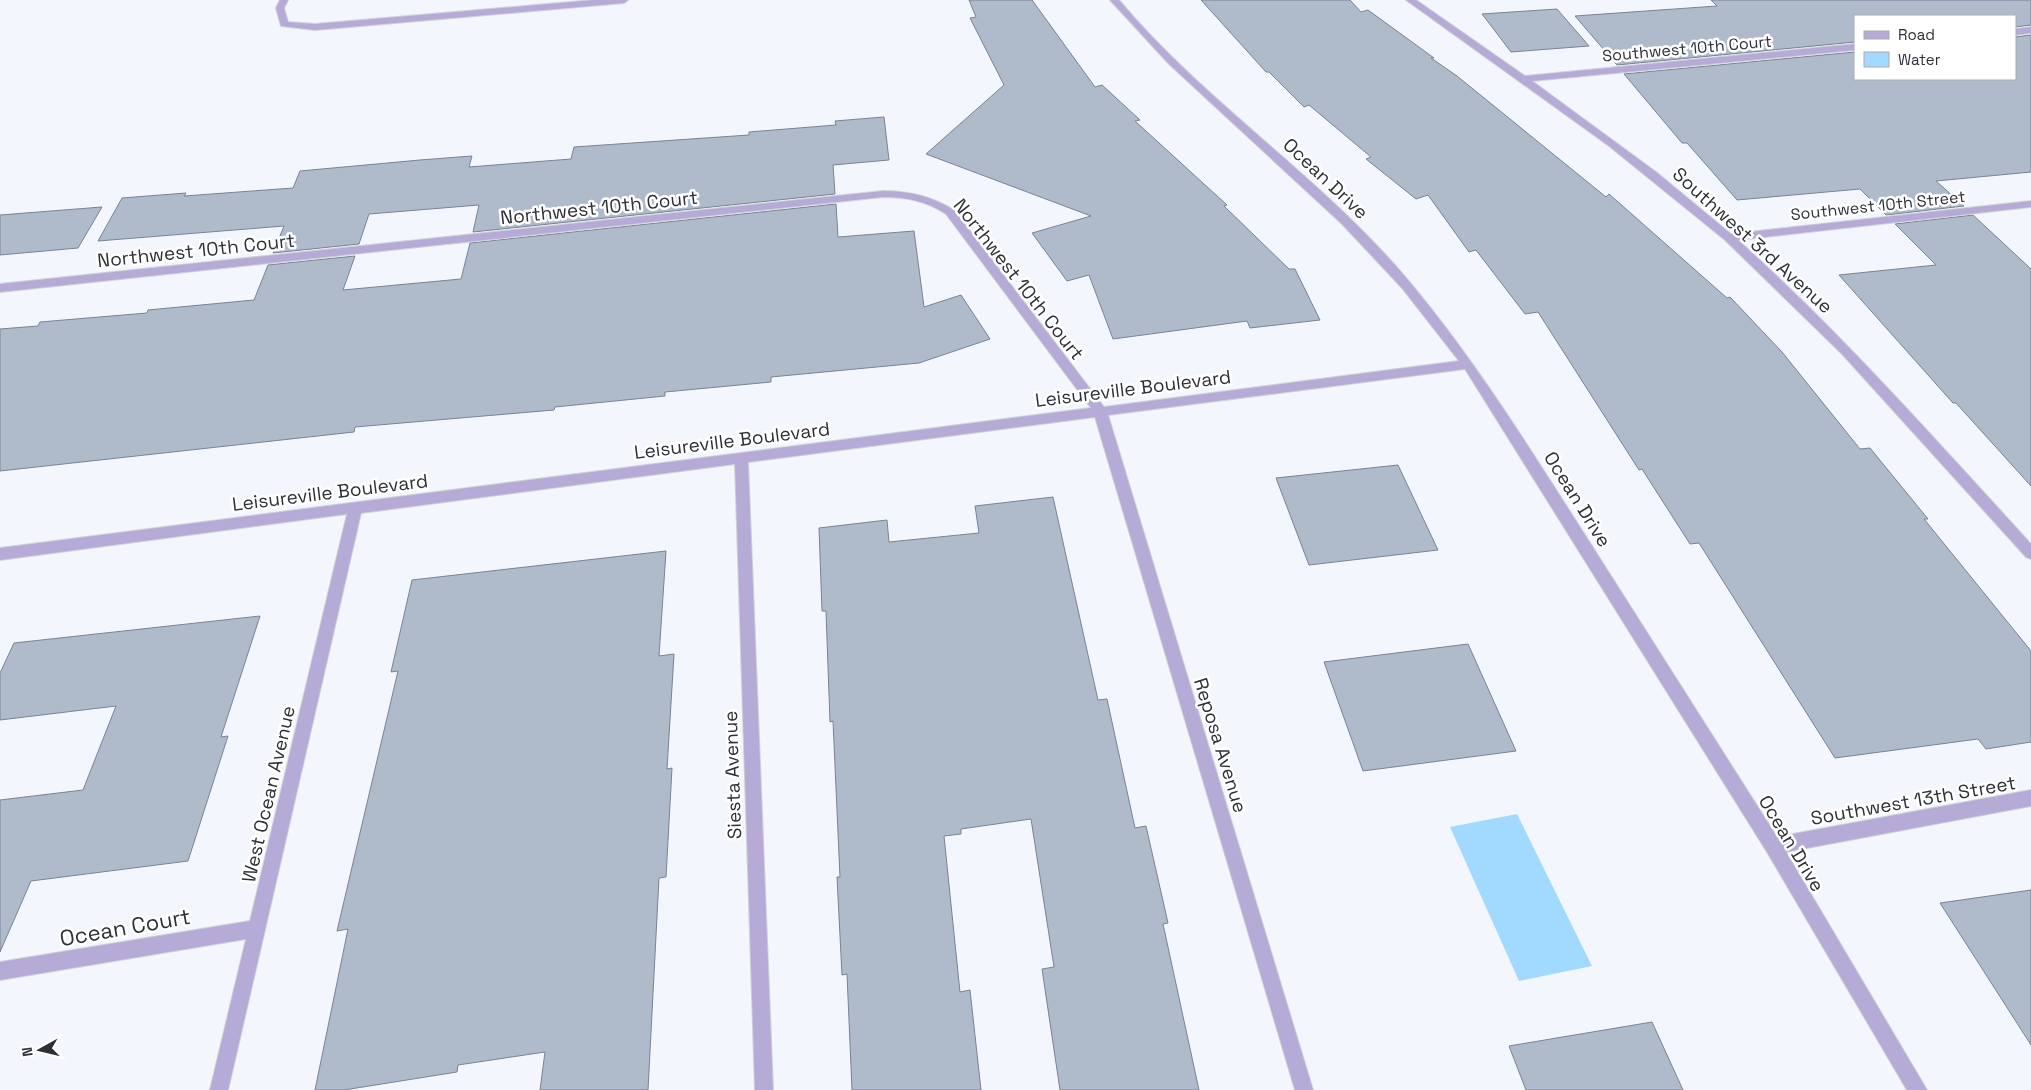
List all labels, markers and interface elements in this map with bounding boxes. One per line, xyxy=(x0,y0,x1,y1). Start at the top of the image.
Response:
legend xyxy=(1854,15,2016,80)
text: Road xyxy=(1898,25,1935,44)
street label: Southwest 10th Court xyxy=(1601,31,1773,66)
text: Water xyxy=(1898,50,1941,69)
street label: Ocean Drive xyxy=(1278,132,1374,224)
street label: Southwest 3rd Avenue xyxy=(1667,162,1838,319)
street label: Northwest 10th Court xyxy=(499,185,699,230)
street label: Southwest 10th Street xyxy=(1790,186,1966,225)
street label: Northwest 10th Court xyxy=(948,193,1090,365)
street label: Northwest 10th Court xyxy=(96,228,296,273)
street label: Leisureville Boulevard xyxy=(1034,364,1232,413)
street label: Leisureville Boulevard xyxy=(633,416,831,465)
street label: Ocean Drive xyxy=(1538,447,1617,552)
street label: Leisureville Boulevard xyxy=(231,468,429,517)
street label: Reposa Avenue xyxy=(1188,675,1253,816)
street label: West Ocean Avenue xyxy=(236,703,301,885)
street label: Siesta Avenue xyxy=(718,710,747,840)
street label: Southwest 13th Street xyxy=(1809,770,2018,831)
street label: Ocean Drive xyxy=(1753,790,1830,896)
street label: Ocean Court xyxy=(57,902,193,952)
north arrow xyxy=(15,1025,65,1075)
text: N xyxy=(18,1046,37,1058)

